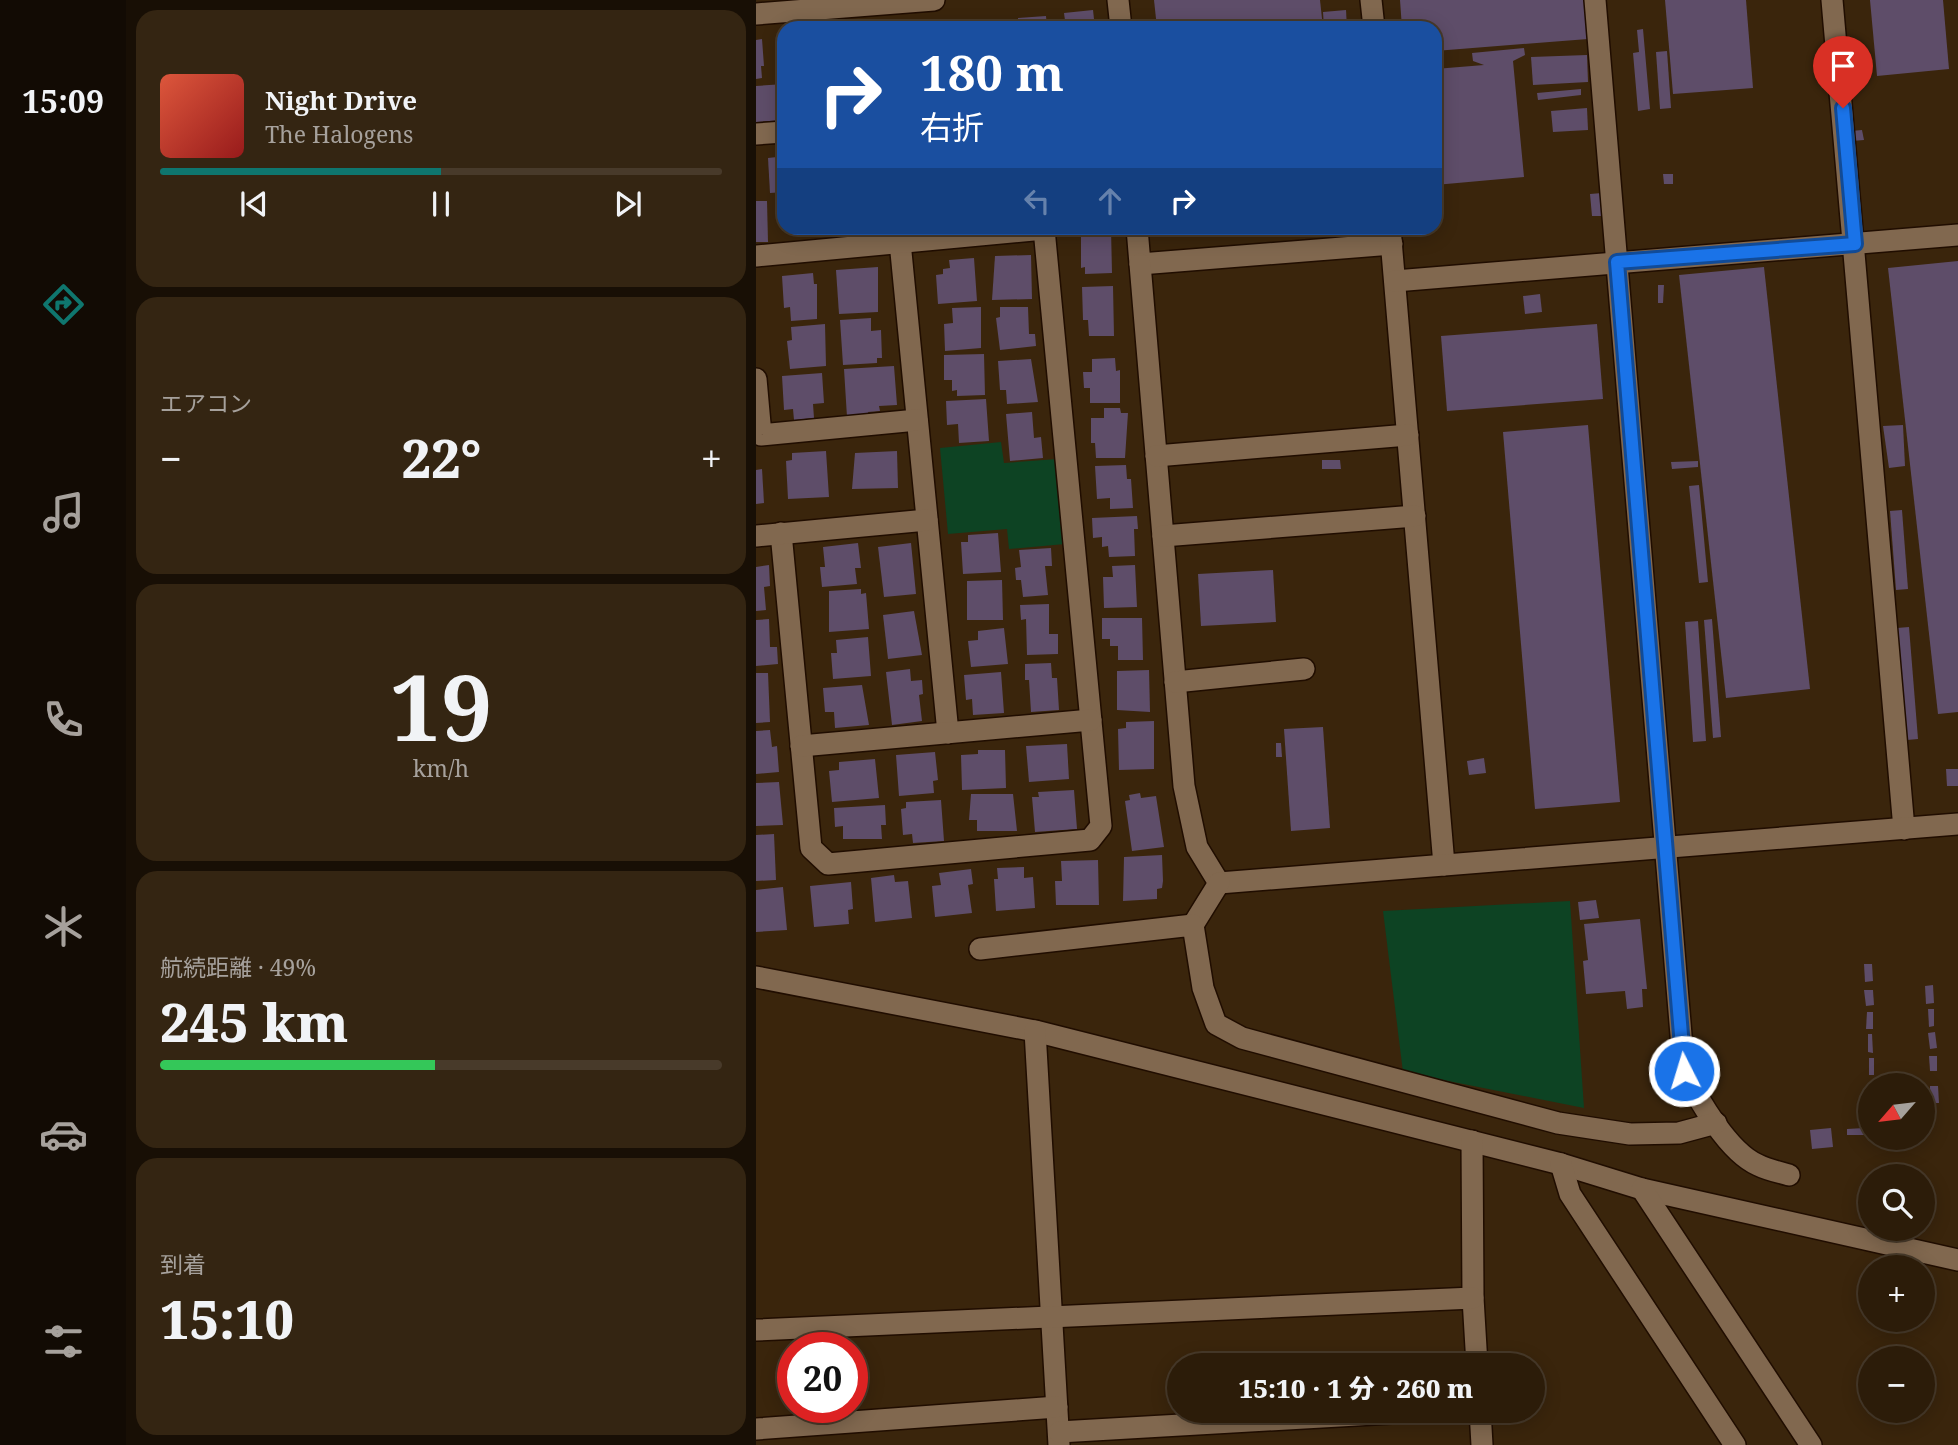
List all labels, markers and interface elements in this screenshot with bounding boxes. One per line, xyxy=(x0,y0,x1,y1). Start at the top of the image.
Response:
pin xyxy=(1813,36,1873,108)
text: 180 m xyxy=(920,39,1064,105)
icon: arrive xyxy=(1824,47,1862,85)
icon: right xyxy=(805,49,896,140)
text: 15:09 xyxy=(22,79,104,122)
text: Night Drive xyxy=(265,82,417,118)
text: 右折 xyxy=(920,105,984,148)
text: The Halogens xyxy=(265,118,413,150)
icon: left xyxy=(1018,182,1056,220)
icon: ahead xyxy=(1091,182,1129,220)
icon: right xyxy=(1164,182,1202,220)
icon: previous xyxy=(235,185,273,223)
icon: pause xyxy=(422,185,460,223)
icon: next xyxy=(609,185,647,223)
icon: directions xyxy=(39,280,88,329)
text: エアコン xyxy=(160,387,252,419)
text: 22° xyxy=(401,422,481,493)
text: − xyxy=(160,432,182,484)
text: + xyxy=(701,432,722,484)
icon: music xyxy=(39,488,88,537)
text: 19 xyxy=(390,644,492,768)
icon: phone xyxy=(39,695,88,744)
text: km/h xyxy=(413,752,469,784)
icon: climate xyxy=(39,902,88,951)
text: 航続距離 · 49% xyxy=(160,951,316,983)
text: 245 km xyxy=(160,986,348,1057)
position arrow xyxy=(1647,1034,1721,1108)
north arrow xyxy=(1858,1073,1936,1150)
map controls xyxy=(1858,1073,1935,1423)
icon: car xyxy=(39,1110,88,1159)
button: search xyxy=(1858,1164,1935,1241)
text: 到着 xyxy=(160,1248,206,1280)
button: + xyxy=(1858,1255,1935,1332)
text: 15:10 xyxy=(160,1283,294,1354)
icon: filters xyxy=(39,1317,88,1366)
speed limit sign: 20 xyxy=(777,1332,868,1423)
button: − xyxy=(1858,1346,1935,1423)
text: 15:10 · 1 分 · 260 m xyxy=(1239,1370,1473,1406)

